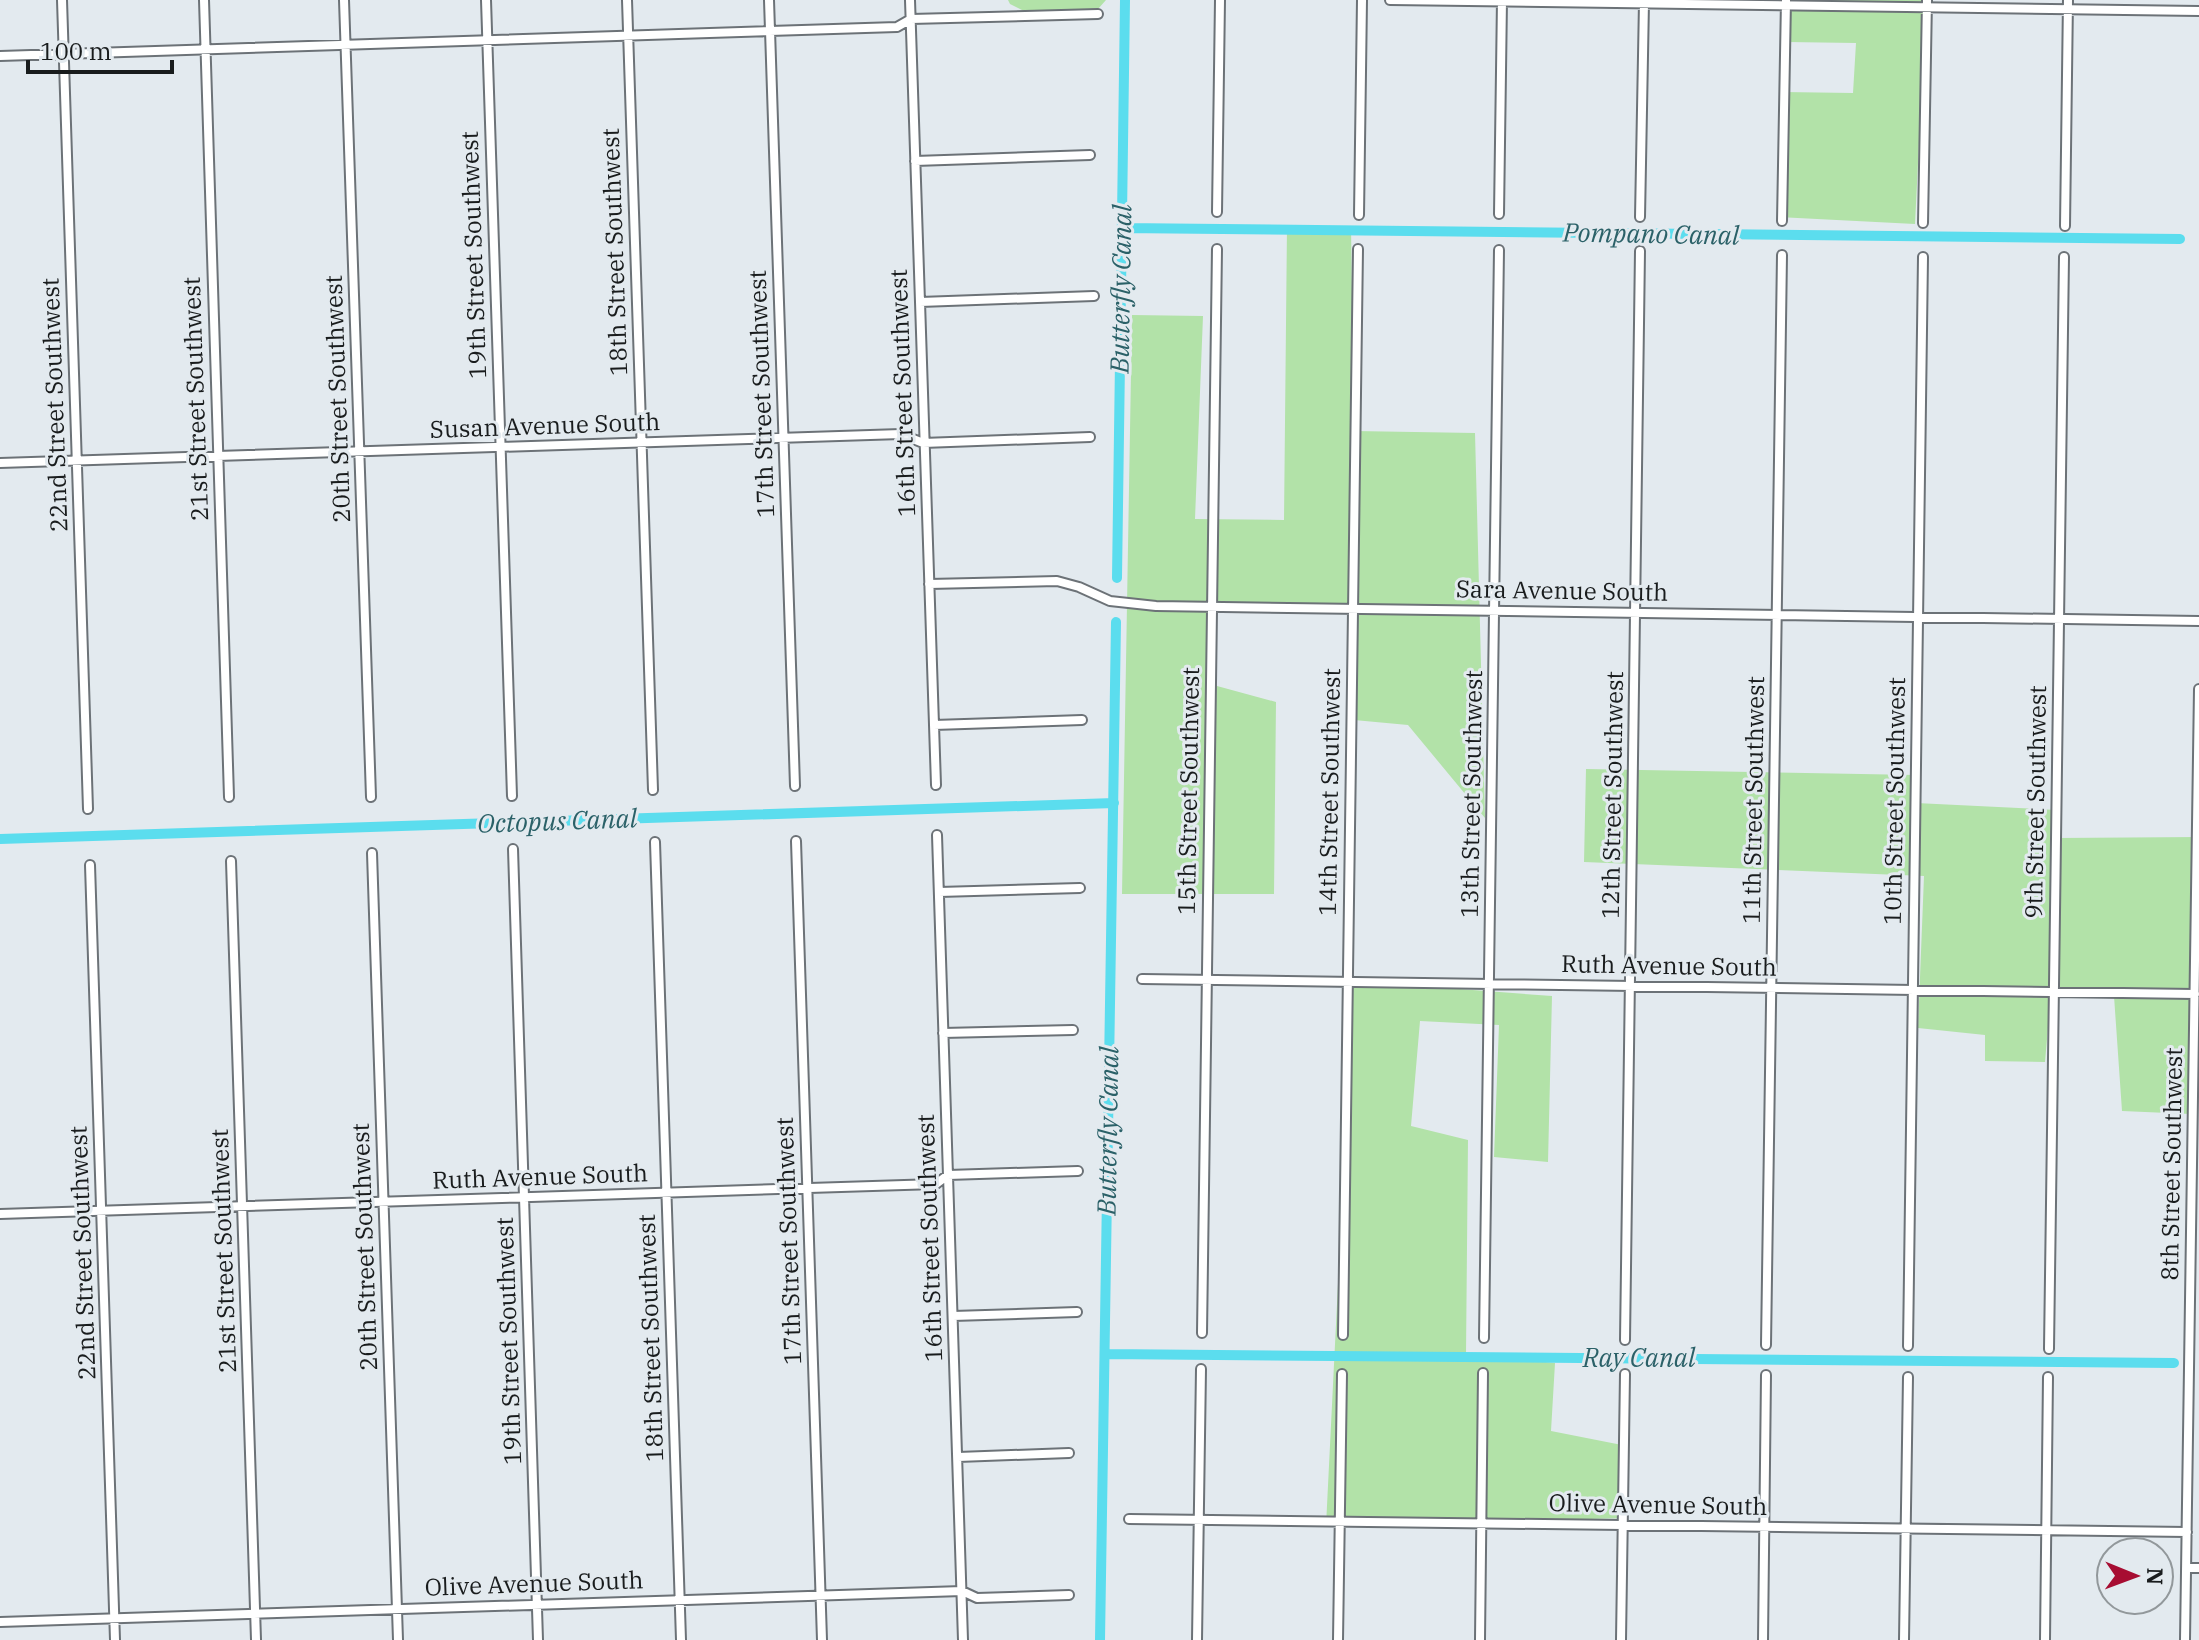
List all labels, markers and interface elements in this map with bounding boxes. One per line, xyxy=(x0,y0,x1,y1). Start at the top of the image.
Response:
scale bar xyxy=(28,24,172,74)
text: 100 m xyxy=(40,35,112,67)
street label: 18th Street Southwest xyxy=(594,128,634,376)
street label: 19th Street Southwest xyxy=(453,131,493,379)
water label: Butterfly Canal xyxy=(1102,204,1138,375)
water label: Pompano Canal xyxy=(1562,214,1740,252)
street label: 16th Street Southwest xyxy=(882,269,922,517)
street label: 17th Street Southwest xyxy=(741,270,781,518)
street label: 20th Street Southwest xyxy=(317,275,357,523)
street label: 21st Street Southwest xyxy=(175,276,215,522)
street label: 22nd Street Southwest xyxy=(34,277,74,533)
street label: Susan Avenue South xyxy=(429,405,661,445)
street label: Sara Avenue South xyxy=(1456,572,1669,608)
street label: 15th Street Southwest xyxy=(1170,667,1206,915)
street label: 14th Street Southwest xyxy=(1311,668,1347,916)
street label: 13th Street Southwest xyxy=(1453,670,1489,918)
street label: 12th Street Southwest xyxy=(1594,671,1630,919)
street label: 11th Street Southwest xyxy=(1735,676,1771,924)
street label: 10th Street Southwest xyxy=(1876,677,1912,925)
street label: 9th Street Southwest xyxy=(2017,685,2053,919)
water label: Octopus Canal xyxy=(476,800,638,840)
street label: Ruth Avenue South xyxy=(1561,947,1777,983)
water label: Butterfly Canal xyxy=(1089,1046,1125,1217)
street label: 8th Street Southwest xyxy=(2153,1047,2189,1281)
street label: 16th Street Southwest xyxy=(909,1114,949,1362)
street label: 17th Street Southwest xyxy=(768,1117,808,1365)
street label: 20th Street Southwest xyxy=(344,1123,384,1371)
street label: 22nd Street Southwest xyxy=(62,1125,102,1381)
street label: 21st Street Southwest xyxy=(203,1128,243,1374)
street label: Ruth Avenue South xyxy=(432,1156,648,1196)
street label: 18th Street Southwest xyxy=(630,1214,670,1462)
street label: 19th Street Southwest xyxy=(488,1217,528,1465)
water label: Ray Canal xyxy=(1582,1340,1696,1374)
street label: Olive Avenue South xyxy=(1548,1486,1768,1522)
north arrow xyxy=(2095,1536,2175,1616)
street label: Olive Avenue South xyxy=(424,1563,644,1603)
text: N xyxy=(2141,1567,2170,1585)

